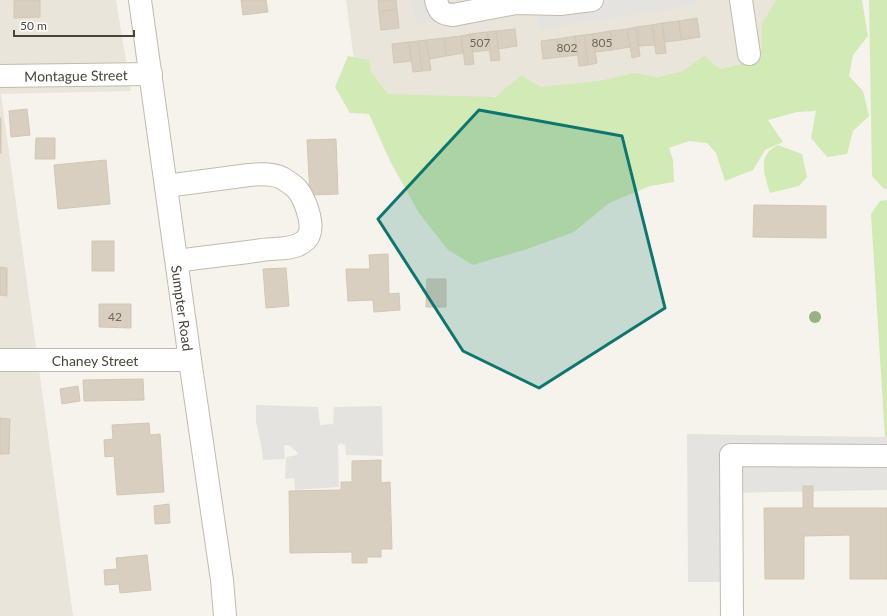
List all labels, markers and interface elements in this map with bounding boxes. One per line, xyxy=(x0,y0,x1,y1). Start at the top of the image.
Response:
scale bar xyxy=(14,12,134,38)
text: 50 m xyxy=(20,18,47,33)
house number: 507 xyxy=(470,35,490,50)
house number: 805 xyxy=(592,35,612,50)
house number: 802 xyxy=(557,40,577,55)
street label: Montague Street xyxy=(24,66,128,84)
street label: Sumpter Road xyxy=(168,264,197,352)
house number: 42 xyxy=(108,309,122,324)
street label: Chaney Street xyxy=(52,352,138,369)

